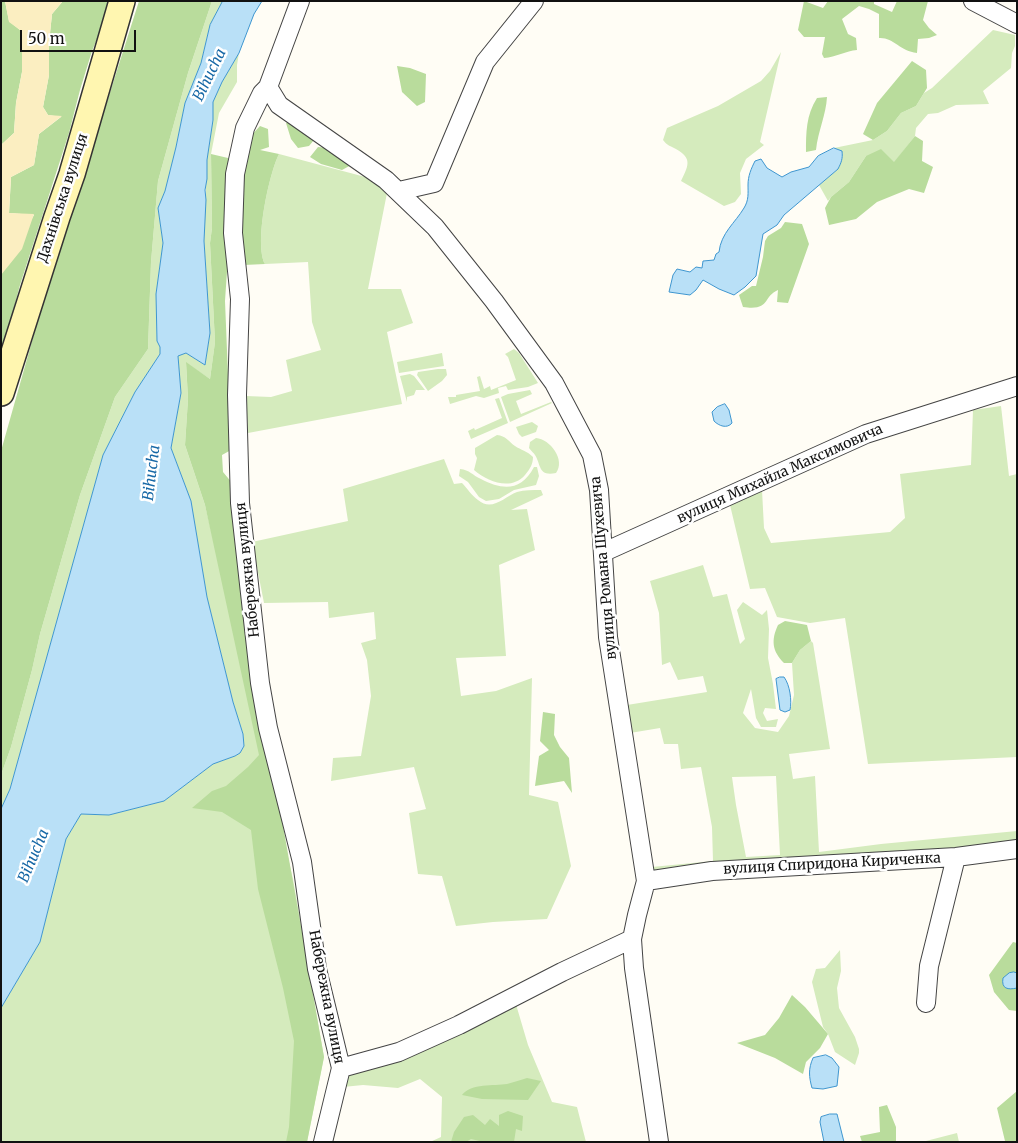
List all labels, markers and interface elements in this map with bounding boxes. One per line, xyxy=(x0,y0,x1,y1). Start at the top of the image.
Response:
scale bar xyxy=(22,20,139,52)
text: 50 m xyxy=(28,29,65,48)
water label: Bihucha xyxy=(190,46,230,104)
street label: Дахнівська вулиця xyxy=(34,131,92,265)
street label: вулиця Михайла Максимовича xyxy=(675,421,885,527)
water label: Bihucha xyxy=(140,444,164,502)
street label: вулиця Романа Шухевича xyxy=(588,476,620,660)
street label: Набережна вулиця xyxy=(233,502,263,638)
water label: Bihucha xyxy=(15,827,53,885)
street label: вулиця Спиридона Кириченка xyxy=(723,850,941,878)
street label: Набережна вулиця xyxy=(305,929,347,1065)

